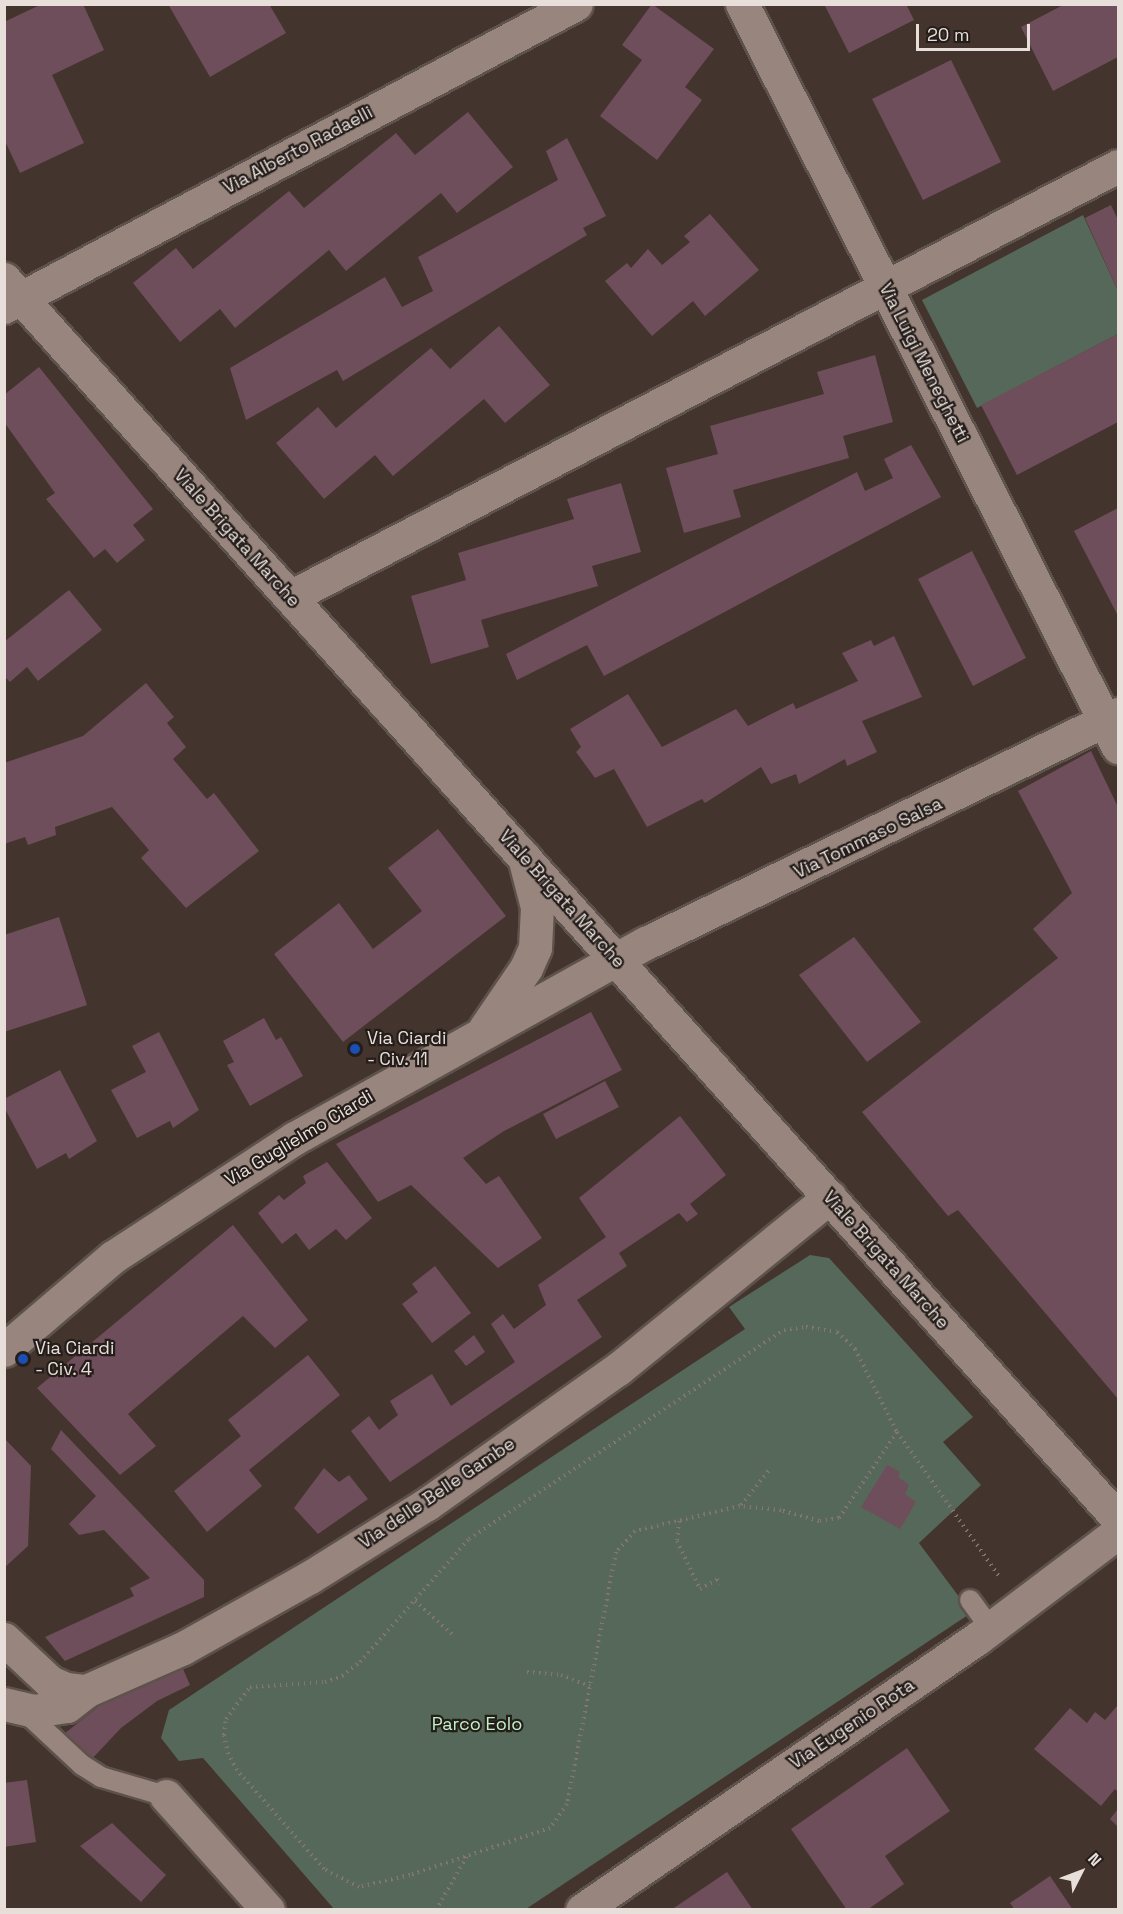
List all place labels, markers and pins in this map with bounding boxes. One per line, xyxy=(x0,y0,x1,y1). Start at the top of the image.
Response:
place label: Via Ciardi - Civ. 11 xyxy=(367,1028,446,1070)
marker: Via Ciardi - Civ. 11 xyxy=(348,1042,362,1056)
place label: Via Ciardi - Civ. 4 xyxy=(35,1338,114,1380)
marker: Via Ciardi - Civ. 4 xyxy=(16,1352,30,1366)

